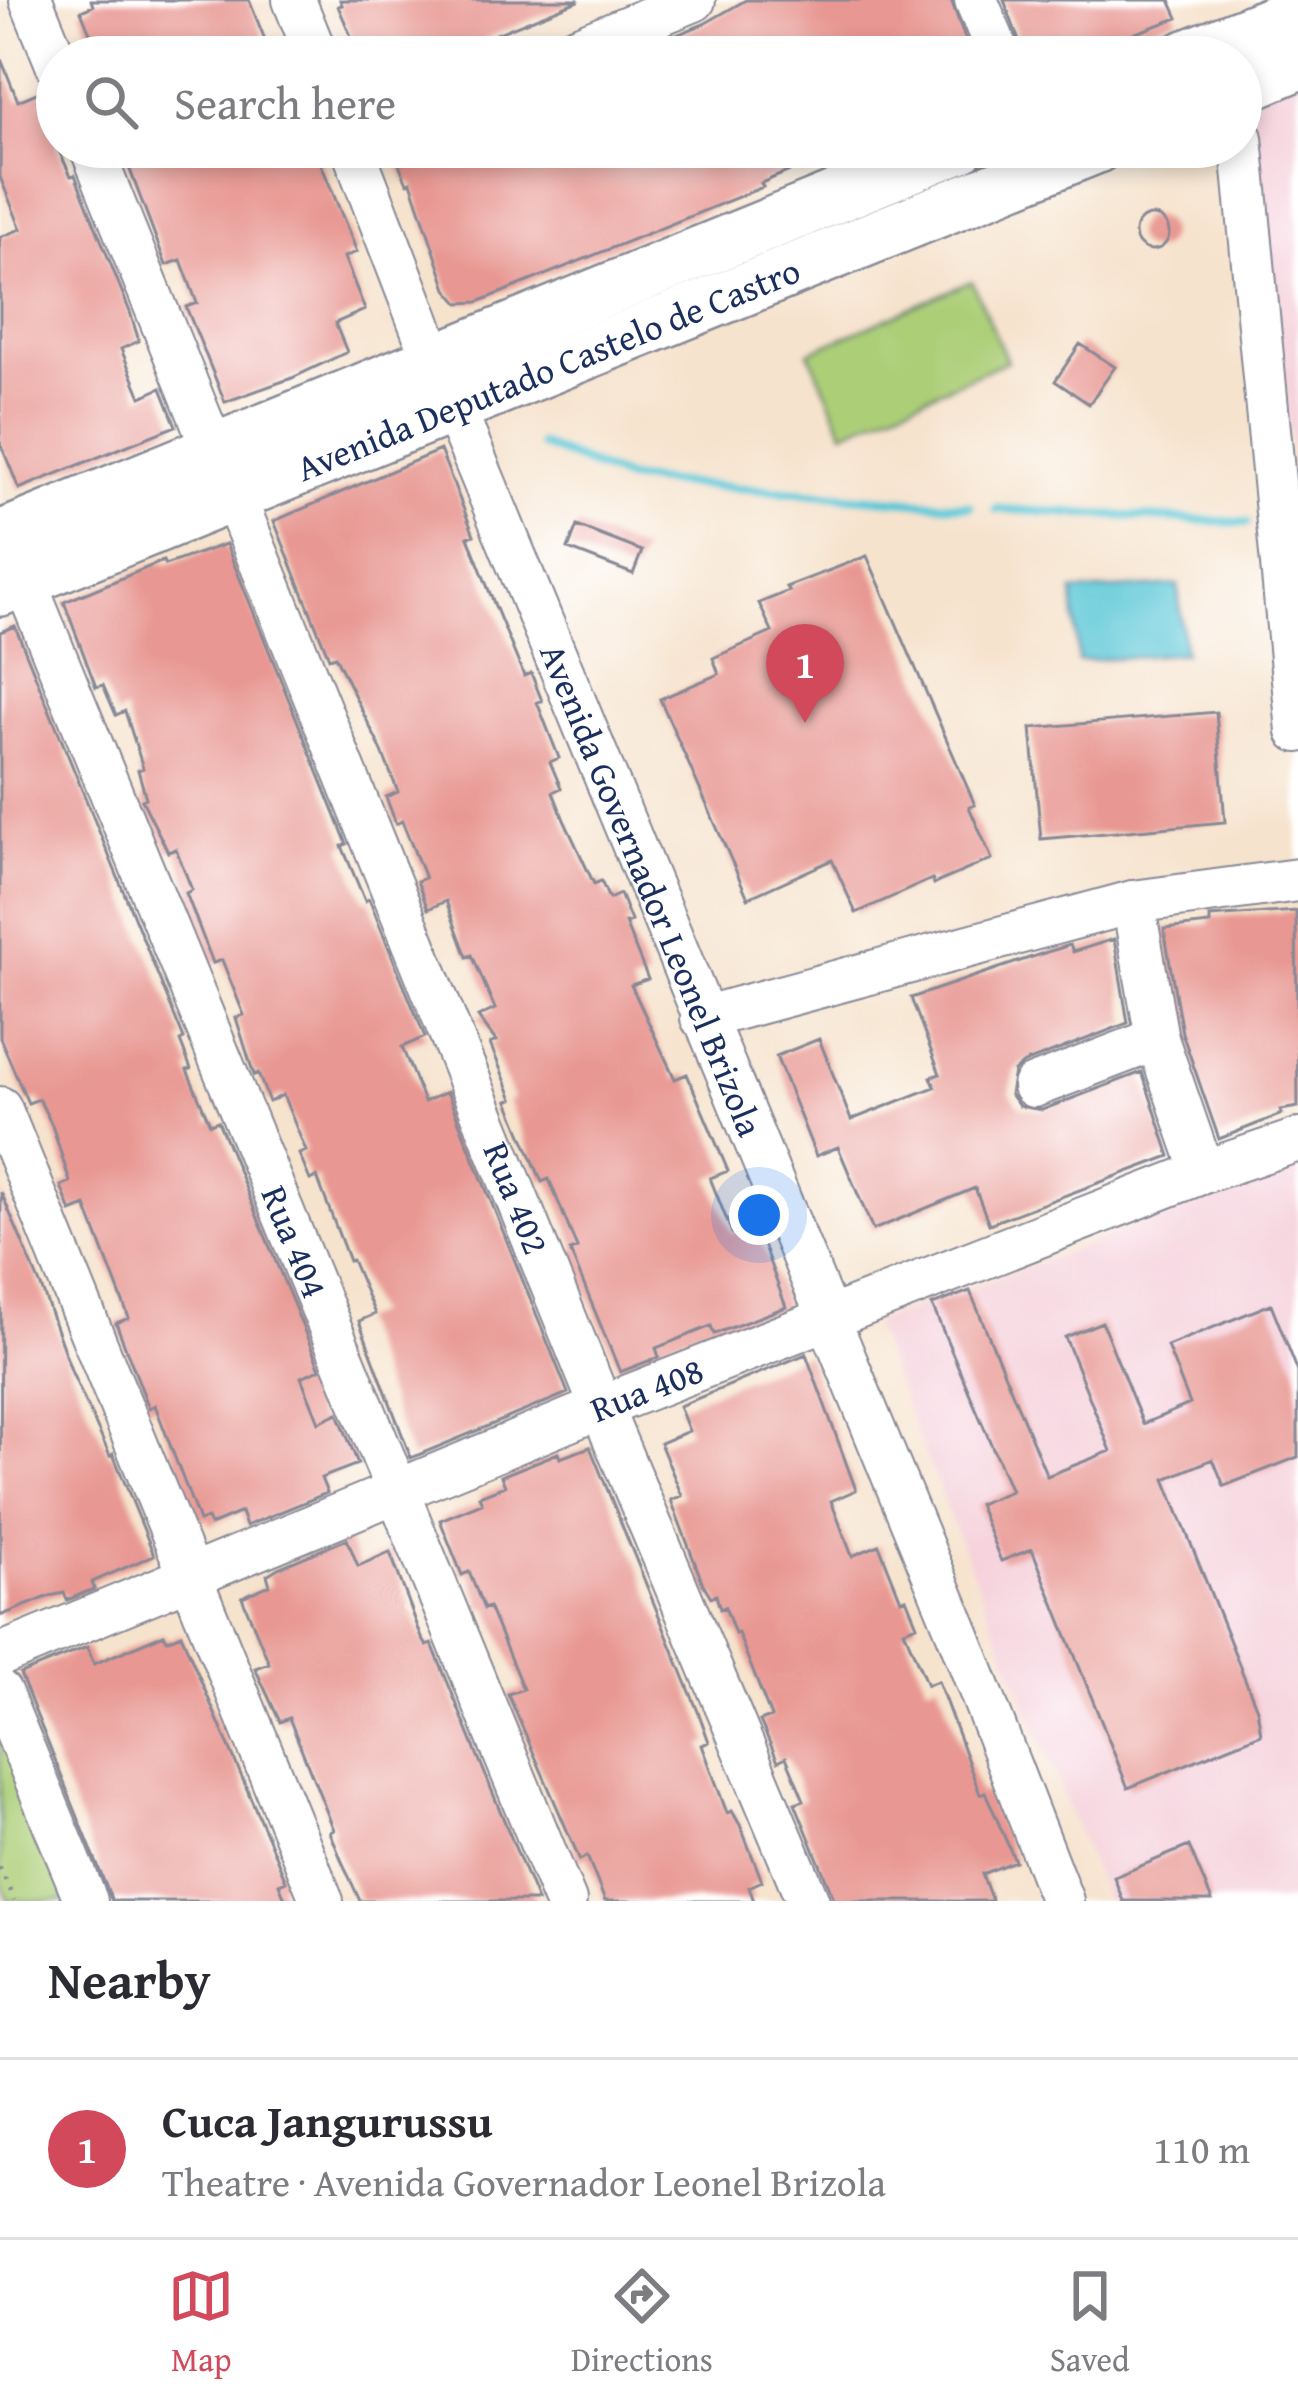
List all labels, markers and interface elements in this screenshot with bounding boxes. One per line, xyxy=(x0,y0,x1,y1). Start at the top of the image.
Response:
search box xyxy=(36,36,1262,168)
icon: search xyxy=(78,69,144,135)
text: Search here xyxy=(174,70,396,135)
street label: Avenida Deputado Castelo de Castro xyxy=(288,243,808,494)
pin: 1 xyxy=(766,624,844,723)
street label: Avenida Governador Leonel Brizola xyxy=(527,635,777,1144)
street label: Rua 402 xyxy=(471,1134,564,1262)
street label: Rua 404 xyxy=(249,1177,342,1306)
your location xyxy=(729,1185,789,1245)
street label: Rua 408 xyxy=(582,1343,711,1435)
text: Nearby xyxy=(48,1942,211,2017)
text: Cuca Jangurussu xyxy=(162,2088,493,2153)
text: 1 xyxy=(77,2120,97,2177)
text: 110 m xyxy=(1153,2120,1250,2177)
text: Theatre · Avenida Governador Leonel Brizola xyxy=(162,2153,886,2210)
tab: Map xyxy=(168,2263,234,2383)
tab: Directions xyxy=(571,2263,713,2383)
tab: Saved xyxy=(1050,2263,1130,2383)

